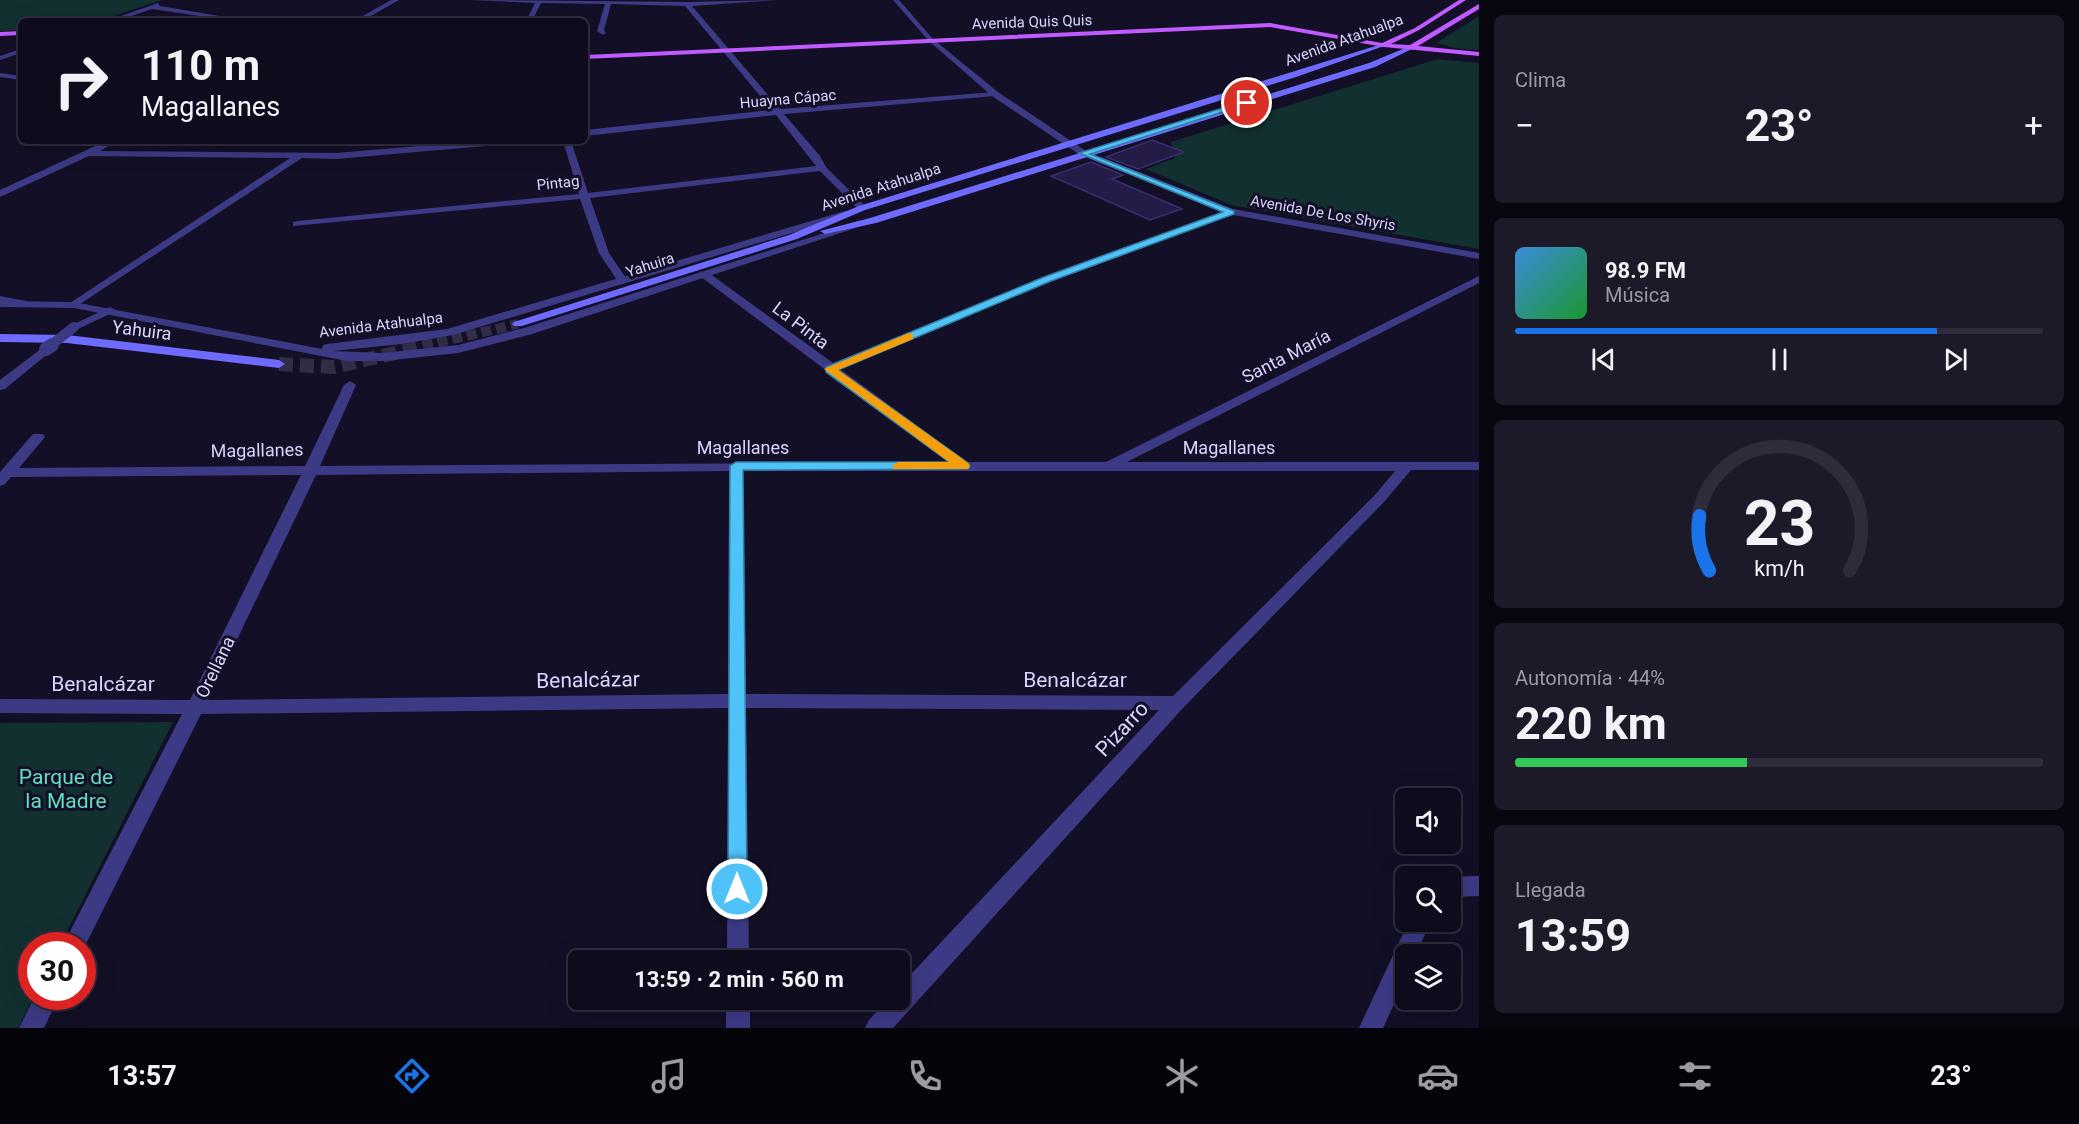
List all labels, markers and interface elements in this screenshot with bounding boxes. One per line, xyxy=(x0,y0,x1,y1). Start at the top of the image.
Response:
street label: Avenida Atahualpa xyxy=(1282,10,1406,70)
street label: Avenida Quis Quis xyxy=(971,11,1093,33)
text: 110 m xyxy=(141,41,260,90)
icon: right xyxy=(42,42,120,120)
text: Clima xyxy=(1515,68,1566,92)
pin xyxy=(1221,77,1272,128)
street label: Huayna Cápac xyxy=(739,86,837,112)
icon: arrive xyxy=(1230,86,1263,119)
text: Magallanes xyxy=(141,91,280,123)
text: 23° xyxy=(1744,99,1814,152)
text: − xyxy=(1515,106,1534,145)
text: + xyxy=(2024,106,2043,145)
street label: Avenida Atahualpa xyxy=(819,159,943,215)
street label: Pintag xyxy=(536,172,580,194)
street label: Avenida De Los Shyris xyxy=(1249,191,1397,235)
street label: Yahuira xyxy=(624,249,676,281)
text: 98.9 FM xyxy=(1605,258,1686,283)
text: Música xyxy=(1605,283,1670,307)
street label: La Pinta xyxy=(769,297,833,353)
street label: Avenida Atahualpa xyxy=(318,308,444,342)
street label: Yahuira xyxy=(111,316,173,344)
street label: Santa María xyxy=(1238,325,1334,387)
icon: previous xyxy=(1587,343,1620,376)
icon: pause xyxy=(1763,343,1796,376)
icon: next xyxy=(1939,343,1972,376)
street label: Magallanes xyxy=(697,437,789,458)
street label: Magallanes xyxy=(1183,437,1275,458)
street label: Magallanes xyxy=(210,439,304,461)
text: 23 xyxy=(1743,487,1815,560)
text: km/h xyxy=(1754,556,1804,581)
street label: Orellana xyxy=(191,633,239,701)
text: Autonomía · 44% xyxy=(1515,666,1665,690)
street label: Benalcázar xyxy=(536,667,640,693)
street label: Benalcázar xyxy=(1023,668,1127,692)
street label: Benalcázar xyxy=(51,672,155,696)
street label: Pizarro xyxy=(1091,697,1153,761)
text: 220 km xyxy=(1515,697,1667,750)
park label: Parque de la Madre xyxy=(19,765,113,813)
map controls xyxy=(1395,788,1461,1010)
button: sound xyxy=(1395,788,1461,854)
position arrow xyxy=(705,857,769,921)
button: search xyxy=(1395,866,1461,932)
text: Llegada xyxy=(1515,878,1586,902)
text: 13:59 xyxy=(1515,909,1631,962)
speed limit sign: 30 xyxy=(18,932,96,1010)
button: layers xyxy=(1395,944,1461,1010)
text: 13:59 · 2 min · 560 m xyxy=(634,967,844,992)
icon: directions xyxy=(391,1055,433,1097)
icon: music xyxy=(648,1055,690,1097)
icon: phone xyxy=(904,1055,946,1097)
icon: climate xyxy=(1161,1055,1203,1097)
icon: car xyxy=(1417,1055,1459,1097)
icon: filters xyxy=(1674,1055,1716,1097)
text: 13:57 xyxy=(107,1060,177,1092)
text: 23° xyxy=(1930,1060,1972,1092)

